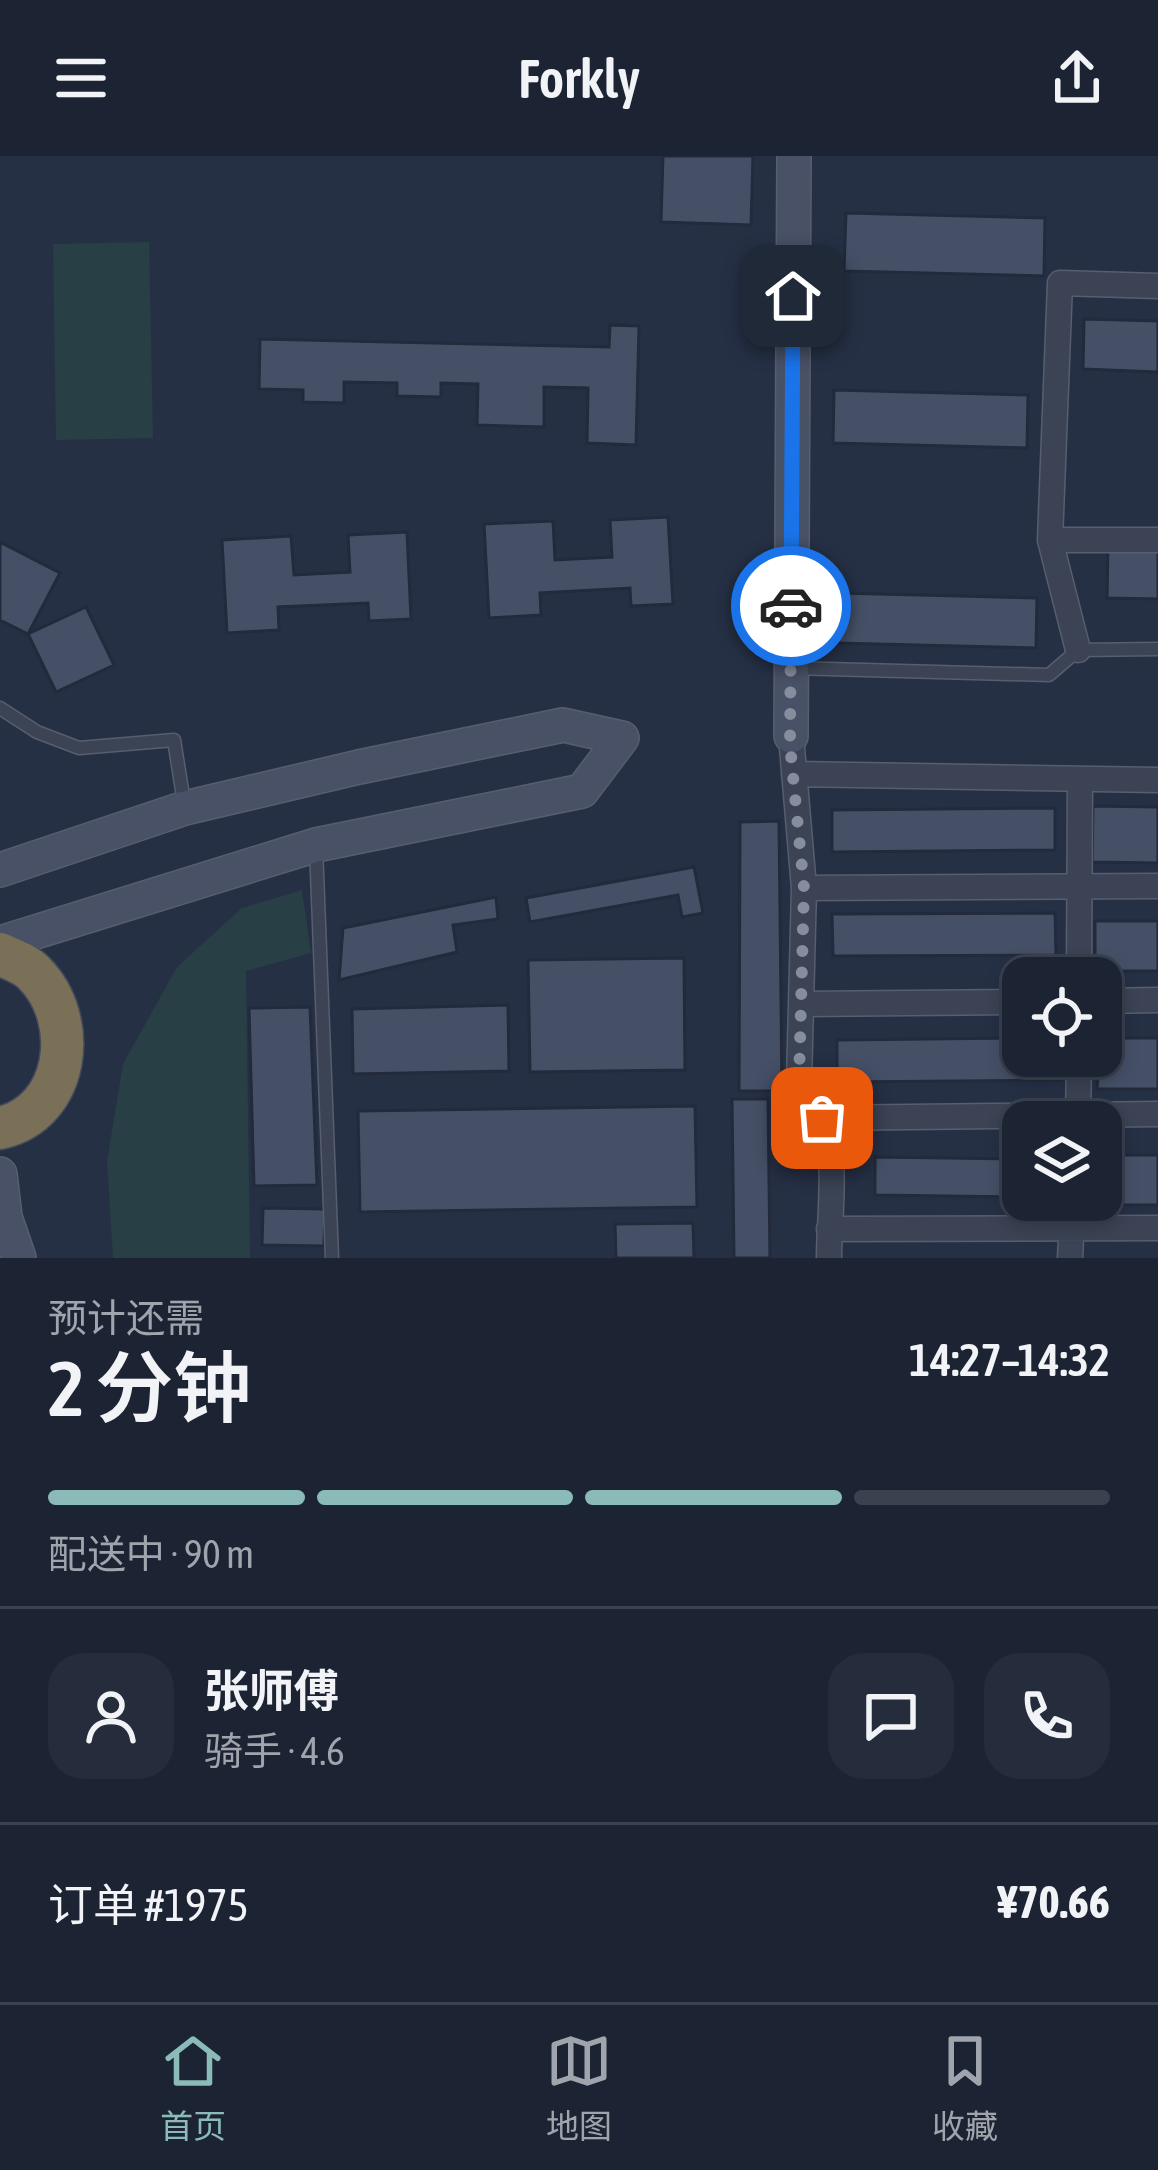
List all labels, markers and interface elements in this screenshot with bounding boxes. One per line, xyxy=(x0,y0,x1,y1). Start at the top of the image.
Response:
icon: menu xyxy=(48,45,114,111)
icon: share xyxy=(1044,45,1110,111)
text: Forkly xyxy=(518,48,640,109)
pin xyxy=(742,245,844,347)
icon: home xyxy=(760,263,826,329)
courier xyxy=(731,546,851,666)
icon: car xyxy=(758,573,824,639)
map controls xyxy=(1002,957,1122,1221)
button: locate xyxy=(1002,957,1122,1077)
pin xyxy=(771,1067,873,1169)
icon: bag xyxy=(789,1085,855,1151)
button: layers xyxy=(1002,1101,1122,1221)
text: 预计还需 xyxy=(48,1296,204,1340)
text: 14:27–14:32 xyxy=(909,1334,1110,1386)
text: 2 分钟 xyxy=(48,1343,251,1433)
text: 配送中 · 90 m xyxy=(48,1532,254,1576)
button: person xyxy=(48,1653,174,1779)
button: chat xyxy=(828,1653,954,1779)
button: phone xyxy=(984,1653,1110,1779)
text: 张师傅 xyxy=(204,1665,339,1717)
text: 骑手 · 4.6 xyxy=(204,1729,345,1773)
text: ¥70.66 xyxy=(997,1876,1110,1928)
text: 订单 #1975 xyxy=(48,1879,249,1931)
tab: 首页 xyxy=(160,2028,226,2148)
tab: 地图 xyxy=(546,2028,612,2148)
tab: 收藏 xyxy=(932,2028,998,2148)

